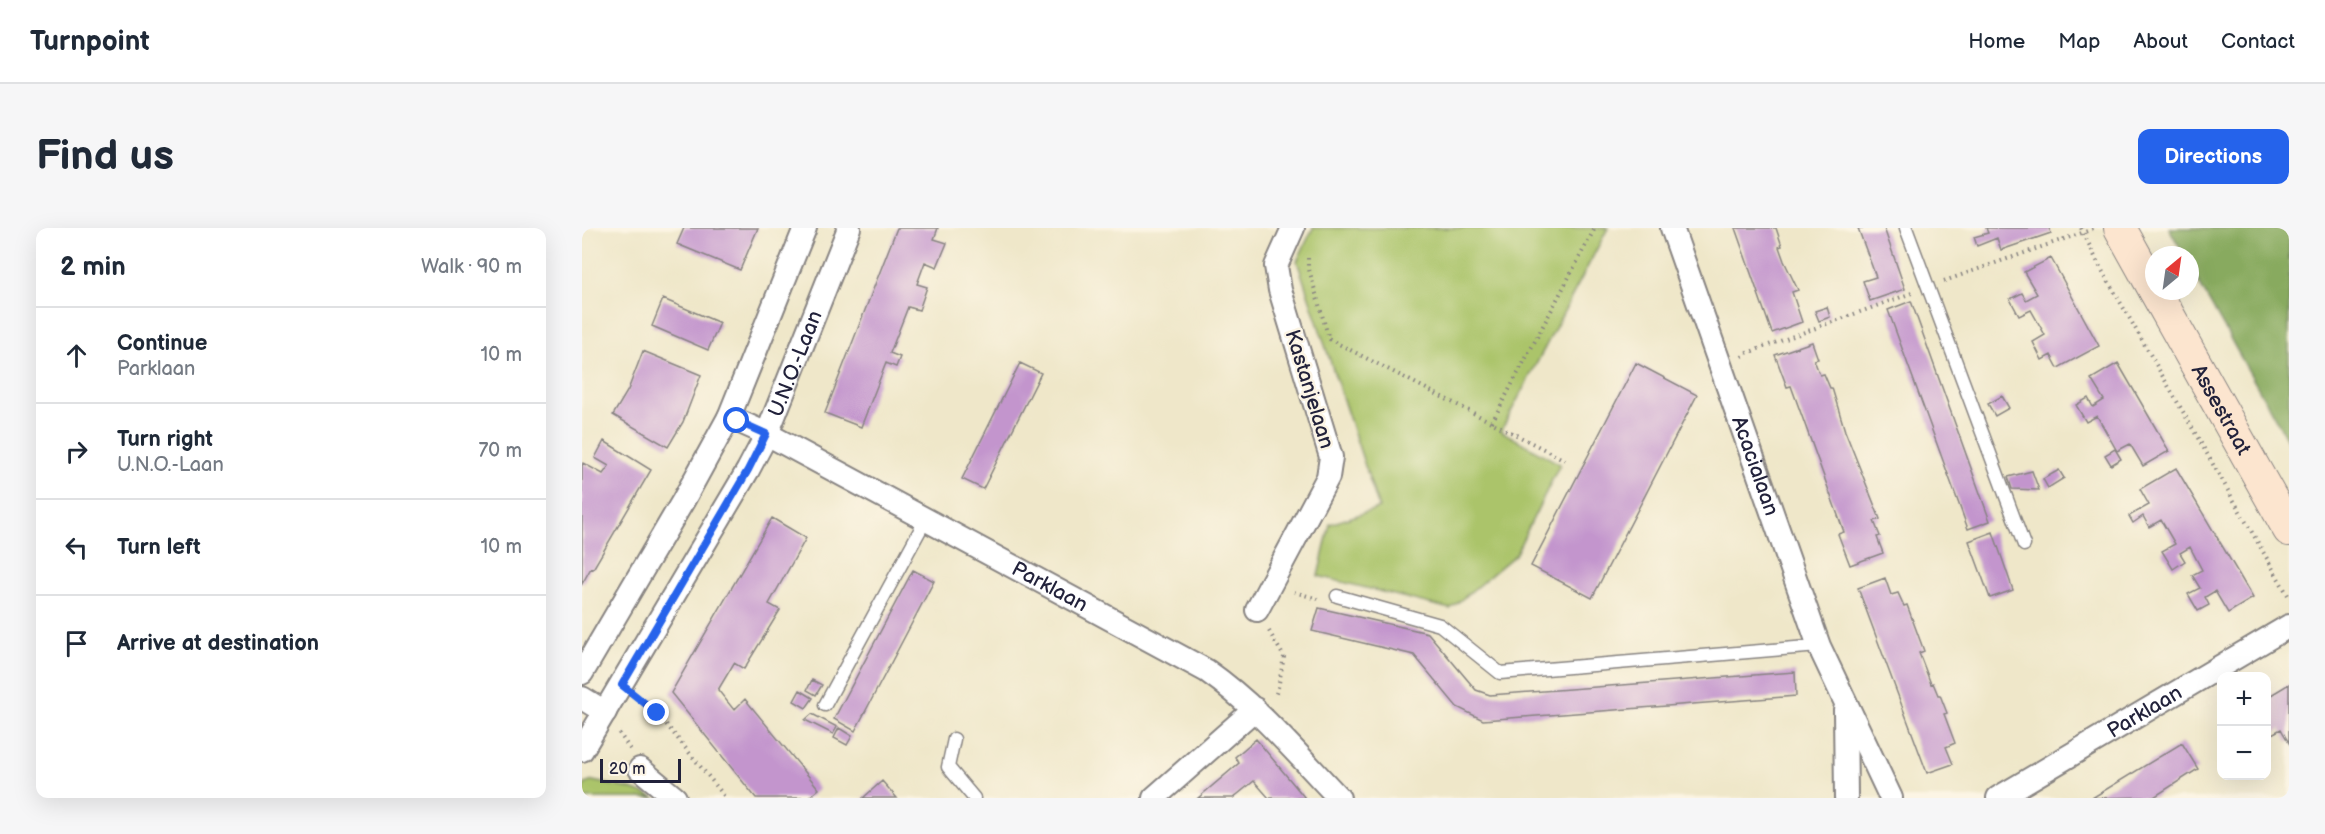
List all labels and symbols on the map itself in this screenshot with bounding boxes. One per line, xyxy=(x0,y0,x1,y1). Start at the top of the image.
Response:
north arrow xyxy=(2145,246,2199,300)
street label: U.N.O.-Laan xyxy=(763,307,828,420)
street label: Kastanjelaan xyxy=(1280,327,1339,451)
street label: Assestraat xyxy=(2186,360,2257,460)
route start xyxy=(723,407,749,433)
street label: Acacialaan xyxy=(1726,413,1784,519)
street label: Parklaan xyxy=(1008,556,1092,617)
street label: Parklaan xyxy=(2103,680,2186,744)
route end xyxy=(643,699,669,725)
scale bar xyxy=(600,756,681,784)

